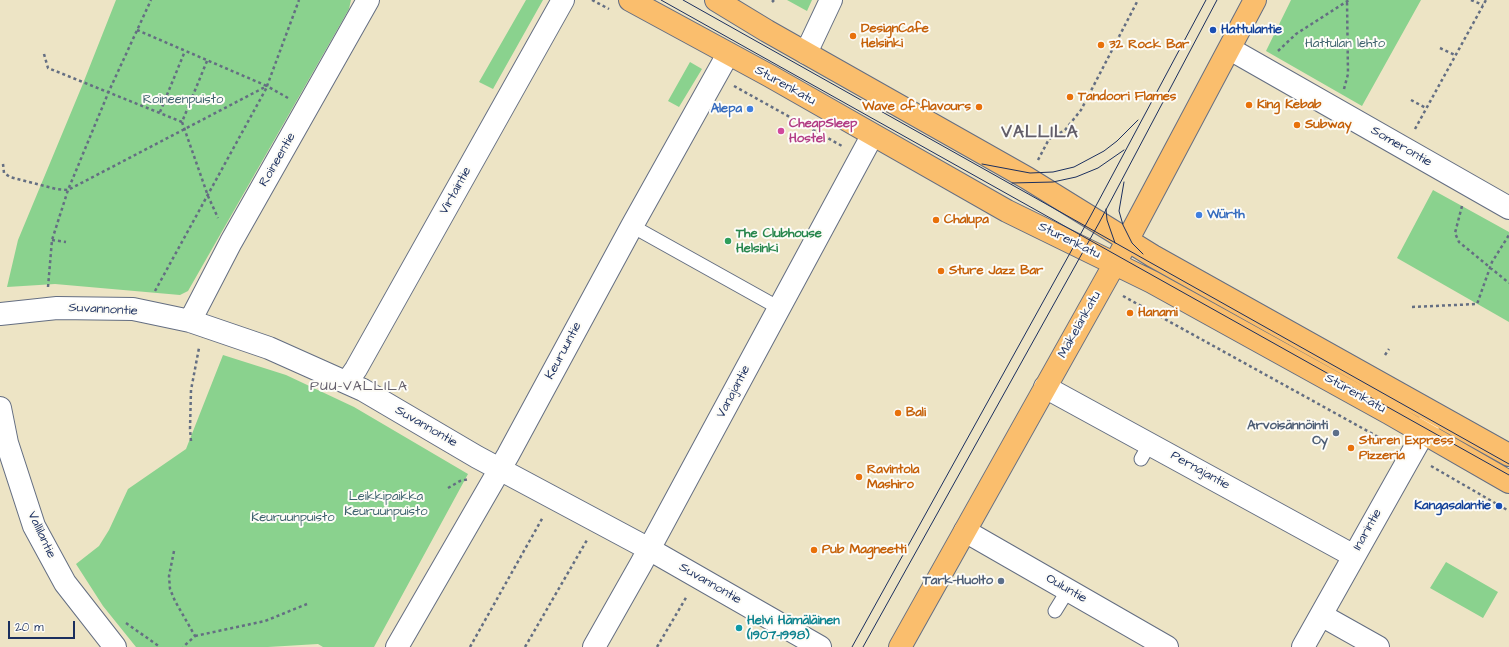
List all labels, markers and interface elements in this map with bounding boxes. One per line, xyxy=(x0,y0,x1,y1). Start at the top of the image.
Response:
place label: DesignCafe Helsinki xyxy=(861,21,929,52)
place label: Hattulantie xyxy=(1221,22,1282,38)
marker: Hattulantie xyxy=(1208,25,1218,35)
marker: DesignCafe Helsinki xyxy=(848,31,858,41)
park label: Hattulan lehto xyxy=(1305,36,1385,52)
place label: 32 Rock Bar xyxy=(1109,37,1189,53)
marker: 32 Rock Bar xyxy=(1096,40,1106,50)
street label: Sturenkatu xyxy=(752,63,818,109)
place label: Tandoori Flames xyxy=(1078,89,1176,105)
park label: Roineenpuisto xyxy=(143,92,223,108)
marker: Tandoori Flames xyxy=(1065,92,1075,102)
place label: King Kebab xyxy=(1257,97,1321,113)
place label: Wave of flavours xyxy=(862,99,971,115)
marker: King Kebab xyxy=(1244,100,1254,110)
place label: Alepa xyxy=(711,101,742,117)
marker: Wave of flavours xyxy=(974,102,984,112)
marker: Alepa xyxy=(745,104,755,114)
place label: CheapSleep Hostel xyxy=(789,116,857,147)
place label: Subway xyxy=(1305,117,1352,133)
marker: Subway xyxy=(1292,120,1302,130)
district label: VALLILA xyxy=(1001,123,1079,143)
street label: Somerontie xyxy=(1368,123,1434,171)
marker: CheapSleep Hostel xyxy=(776,126,786,136)
street label: Roineentie xyxy=(256,130,300,190)
street label: Virtaintie xyxy=(437,165,475,217)
place label: Würth xyxy=(1207,207,1245,223)
marker: Würth xyxy=(1194,210,1204,220)
place label: Chalupa xyxy=(944,212,989,228)
marker: Chalupa xyxy=(931,215,941,225)
street label: Sturenkatu xyxy=(1035,219,1103,263)
place label: The Clubhouse Helsinki xyxy=(736,226,822,257)
marker: The Clubhouse Helsinki xyxy=(723,236,733,246)
place label: Sture Jazz Bar xyxy=(949,263,1043,279)
marker: Sture Jazz Bar xyxy=(936,266,946,276)
street label: Mäkelänkatu xyxy=(1055,289,1105,361)
street label: Suvannontie xyxy=(68,300,138,320)
place label: Hanami xyxy=(1138,305,1178,321)
marker: Hanami xyxy=(1125,308,1135,318)
street label: Keuruuntie xyxy=(542,320,586,382)
street label: Vanajantie xyxy=(714,363,754,421)
street label: Sturenkatu xyxy=(1322,371,1388,417)
district label: PUU-VALLILA xyxy=(310,379,408,395)
street label: Suvannontie xyxy=(392,403,460,451)
place label: Bali xyxy=(906,405,926,421)
marker: Bali xyxy=(893,408,903,418)
place label: Arvoisännöinti Oy xyxy=(1247,418,1328,449)
marker: Arvoisännöinti Oy xyxy=(1331,428,1341,438)
place label: Sturen Express Pizzeria xyxy=(1359,433,1453,464)
marker: Sturen Express Pizzeria xyxy=(1346,443,1356,453)
street label: Pernajantie xyxy=(1168,448,1232,494)
place label: Ravintola Mashiro xyxy=(867,462,919,493)
marker: Ravintola Mashiro xyxy=(854,472,864,482)
park label: Leikkipaikka Keuruunpuisto xyxy=(344,489,428,520)
place label: Kangasalantie xyxy=(1414,498,1491,514)
marker: Kangasalantie xyxy=(1494,501,1504,511)
street label: Inarintie xyxy=(1350,507,1386,553)
street label: Vallilantie xyxy=(23,509,59,561)
park label: Keuruunpuisto xyxy=(251,510,335,526)
place label: Pub Magneetti xyxy=(822,542,907,558)
marker: Pub Magneetti xyxy=(809,545,819,555)
street label: Suvannontie xyxy=(676,560,744,608)
street label: Ouluntie xyxy=(1043,571,1089,607)
place label: Tark-Huolto xyxy=(923,573,993,589)
marker: Tark-Huolto xyxy=(996,576,1006,586)
scale bar xyxy=(10,613,77,639)
place label: Helvi Hämäläinen (1907–1998) xyxy=(747,613,840,644)
text: 20 m xyxy=(15,619,44,636)
marker: Helvi Hämäläinen (1907–1998) xyxy=(734,623,744,633)

